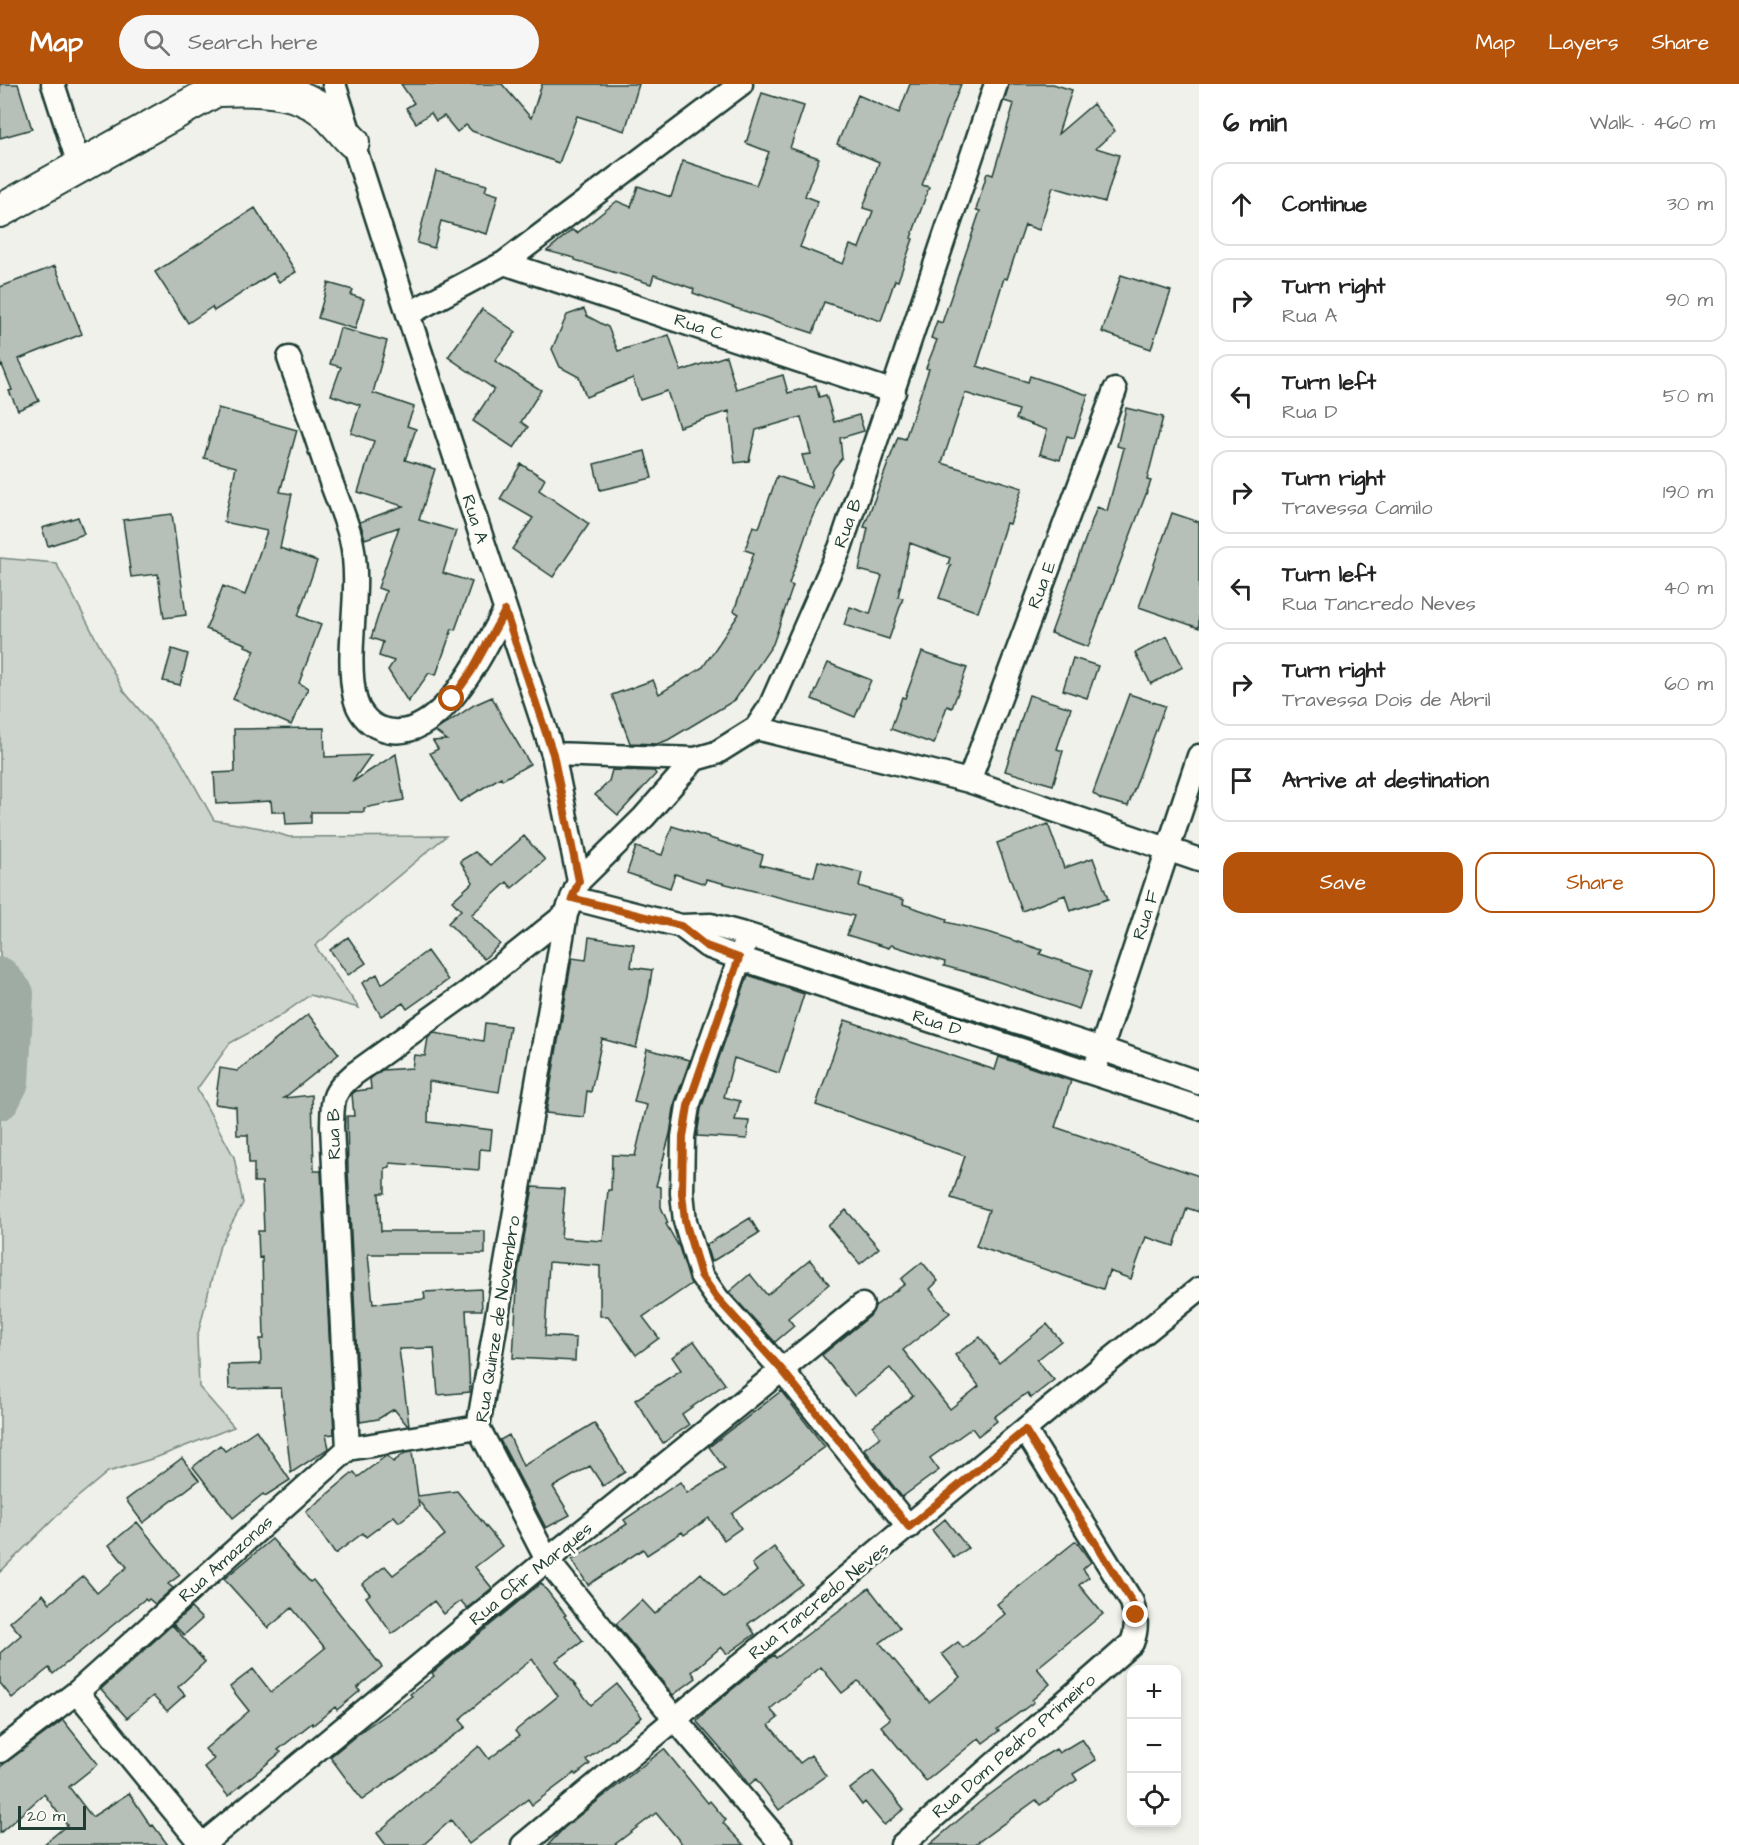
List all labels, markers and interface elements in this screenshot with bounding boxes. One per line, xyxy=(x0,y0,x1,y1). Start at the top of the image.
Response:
search box xyxy=(119,15,539,69)
text: Map xyxy=(30,23,83,62)
icon: search xyxy=(140,26,173,59)
text: Search here xyxy=(188,27,318,58)
text: Map xyxy=(1475,28,1515,57)
text: Layers xyxy=(1548,28,1618,57)
text: Share xyxy=(1651,28,1709,57)
text: 6 min xyxy=(1223,105,1287,141)
text: Walk · 460 m xyxy=(1589,109,1715,137)
icon: ahead xyxy=(1225,188,1258,221)
text: Continue xyxy=(1282,189,1367,220)
text: 30 m xyxy=(1667,190,1713,218)
text: Turn right xyxy=(1282,271,1385,302)
icon: right xyxy=(1225,284,1258,317)
text: 90 m xyxy=(1665,286,1713,314)
text: Rua A xyxy=(1282,302,1337,330)
street label: Rua C xyxy=(671,307,727,347)
text: Turn left xyxy=(1282,367,1376,398)
icon: left xyxy=(1225,380,1258,413)
text: 50 m xyxy=(1663,382,1713,410)
text: Rua D xyxy=(1282,398,1338,426)
text: Turn right xyxy=(1282,463,1385,494)
icon: right xyxy=(1225,476,1258,509)
text: 190 m xyxy=(1663,478,1713,506)
street label: Rua A xyxy=(455,491,495,547)
text: Travessa Camilo xyxy=(1282,494,1432,522)
street label: Rua B xyxy=(828,495,869,551)
street label: Rua E xyxy=(1022,557,1063,612)
text: Turn left xyxy=(1282,559,1376,590)
icon: left xyxy=(1225,572,1258,605)
text: 40 m xyxy=(1663,574,1713,602)
text: Rua Tancredo Neves xyxy=(1282,590,1476,618)
text: Turn right xyxy=(1282,655,1385,686)
icon: right xyxy=(1225,668,1258,701)
text: 60 m xyxy=(1664,670,1713,698)
route start xyxy=(438,685,464,711)
text: Travessa Dois de Abril xyxy=(1282,686,1491,714)
icon: arrive xyxy=(1225,764,1258,797)
text: Arrive at destination xyxy=(1282,765,1489,796)
button: Save xyxy=(1223,852,1463,913)
button: Share xyxy=(1475,852,1715,913)
street label: Rua F xyxy=(1126,886,1166,943)
street label: Rua D xyxy=(909,1003,965,1043)
street label: Rua B xyxy=(321,1108,347,1160)
street label: Rua Quinze de Novembro xyxy=(469,1214,527,1424)
street label: Rua Amazonas xyxy=(173,1510,279,1608)
street label: Rua Ofir Marques xyxy=(464,1516,598,1632)
street label: Rua Tancredo Neves xyxy=(743,1536,895,1666)
route end xyxy=(1122,1601,1148,1627)
map controls xyxy=(1127,1665,1181,1827)
button: + xyxy=(1127,1665,1181,1719)
street label: Rua Dom Pedro Primeiro xyxy=(927,1668,1101,1824)
button: − xyxy=(1127,1719,1181,1773)
button: locate xyxy=(1127,1773,1181,1827)
scale bar xyxy=(18,1803,86,1830)
text: 20 m xyxy=(27,1805,65,1827)

